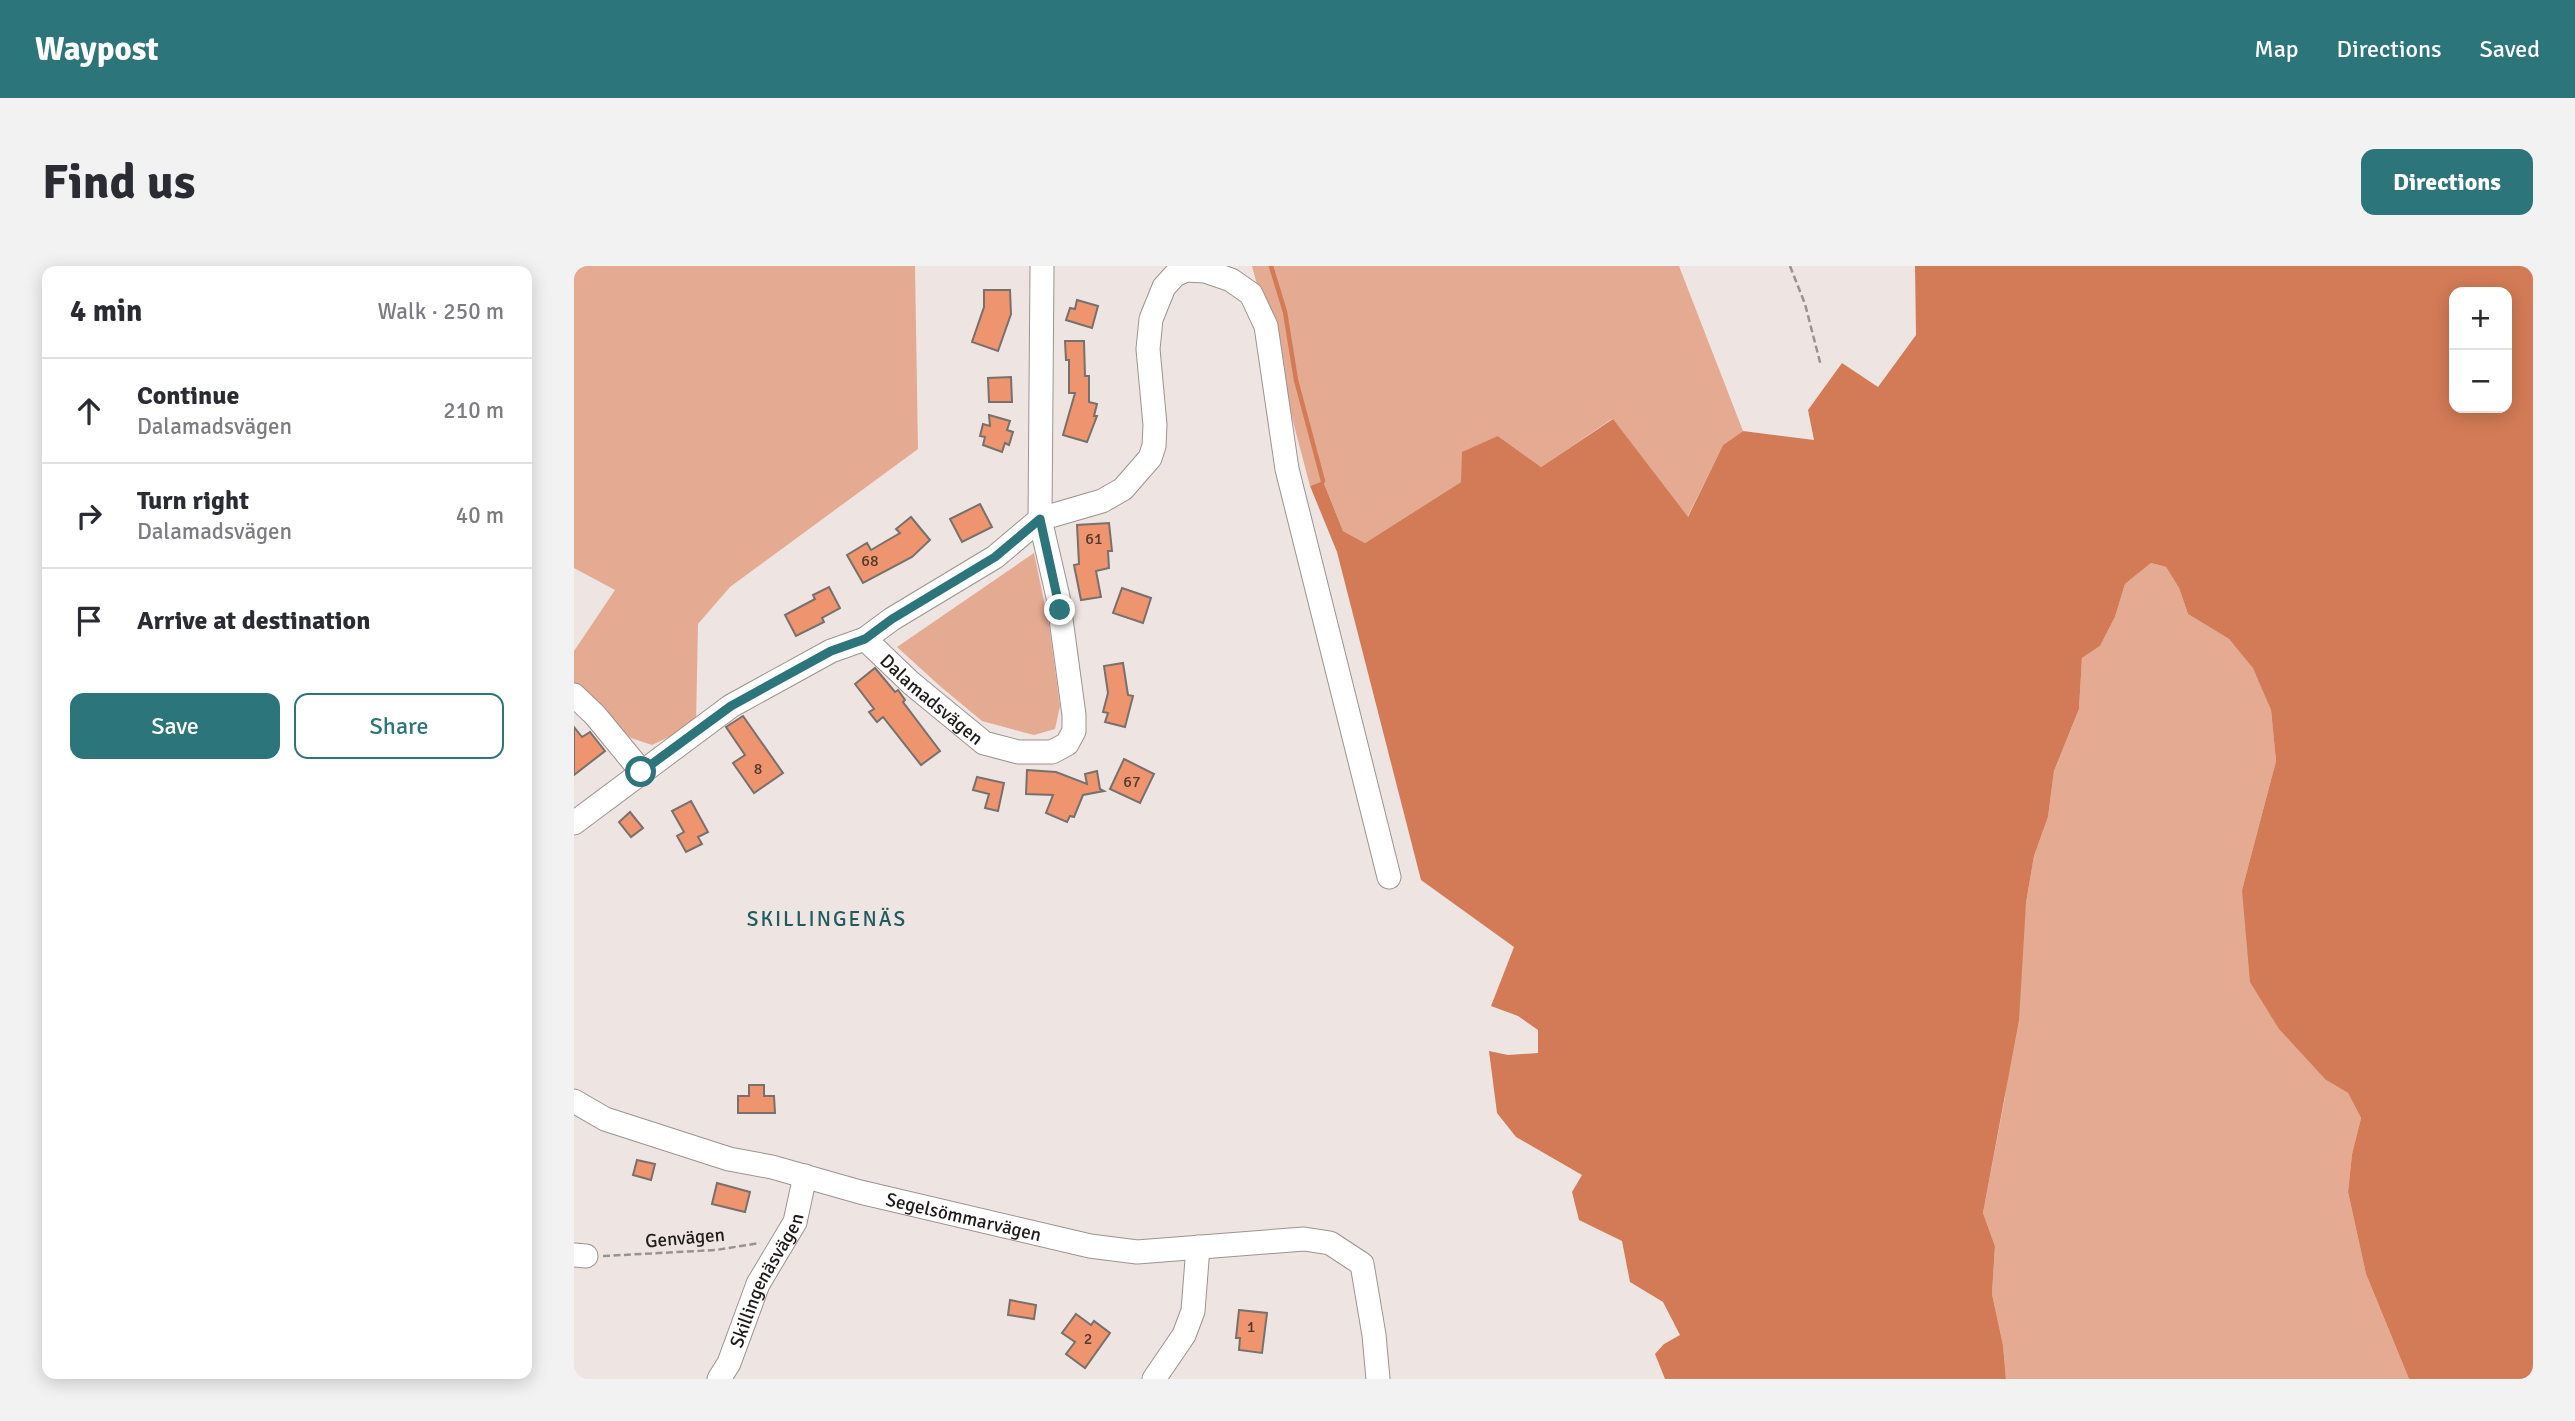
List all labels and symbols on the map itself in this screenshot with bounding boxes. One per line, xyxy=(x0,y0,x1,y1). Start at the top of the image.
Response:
house number: 61 xyxy=(1085,529,1103,549)
house number: 68 xyxy=(861,551,879,571)
route end xyxy=(1044,594,1075,625)
street label: Dalamadsvägen xyxy=(875,649,988,751)
route start xyxy=(625,756,656,787)
house number: 8 xyxy=(754,759,762,779)
house number: 67 xyxy=(1123,772,1141,792)
district label: SKILLINGENÄS xyxy=(747,906,907,932)
street label: Segelsömmarvägen xyxy=(883,1187,1044,1247)
street label: Skillingenäsvägen xyxy=(725,1211,810,1351)
street label: Genvägen xyxy=(644,1223,726,1253)
house number: 1 xyxy=(1247,1317,1255,1337)
house number: 2 xyxy=(1084,1329,1092,1349)

